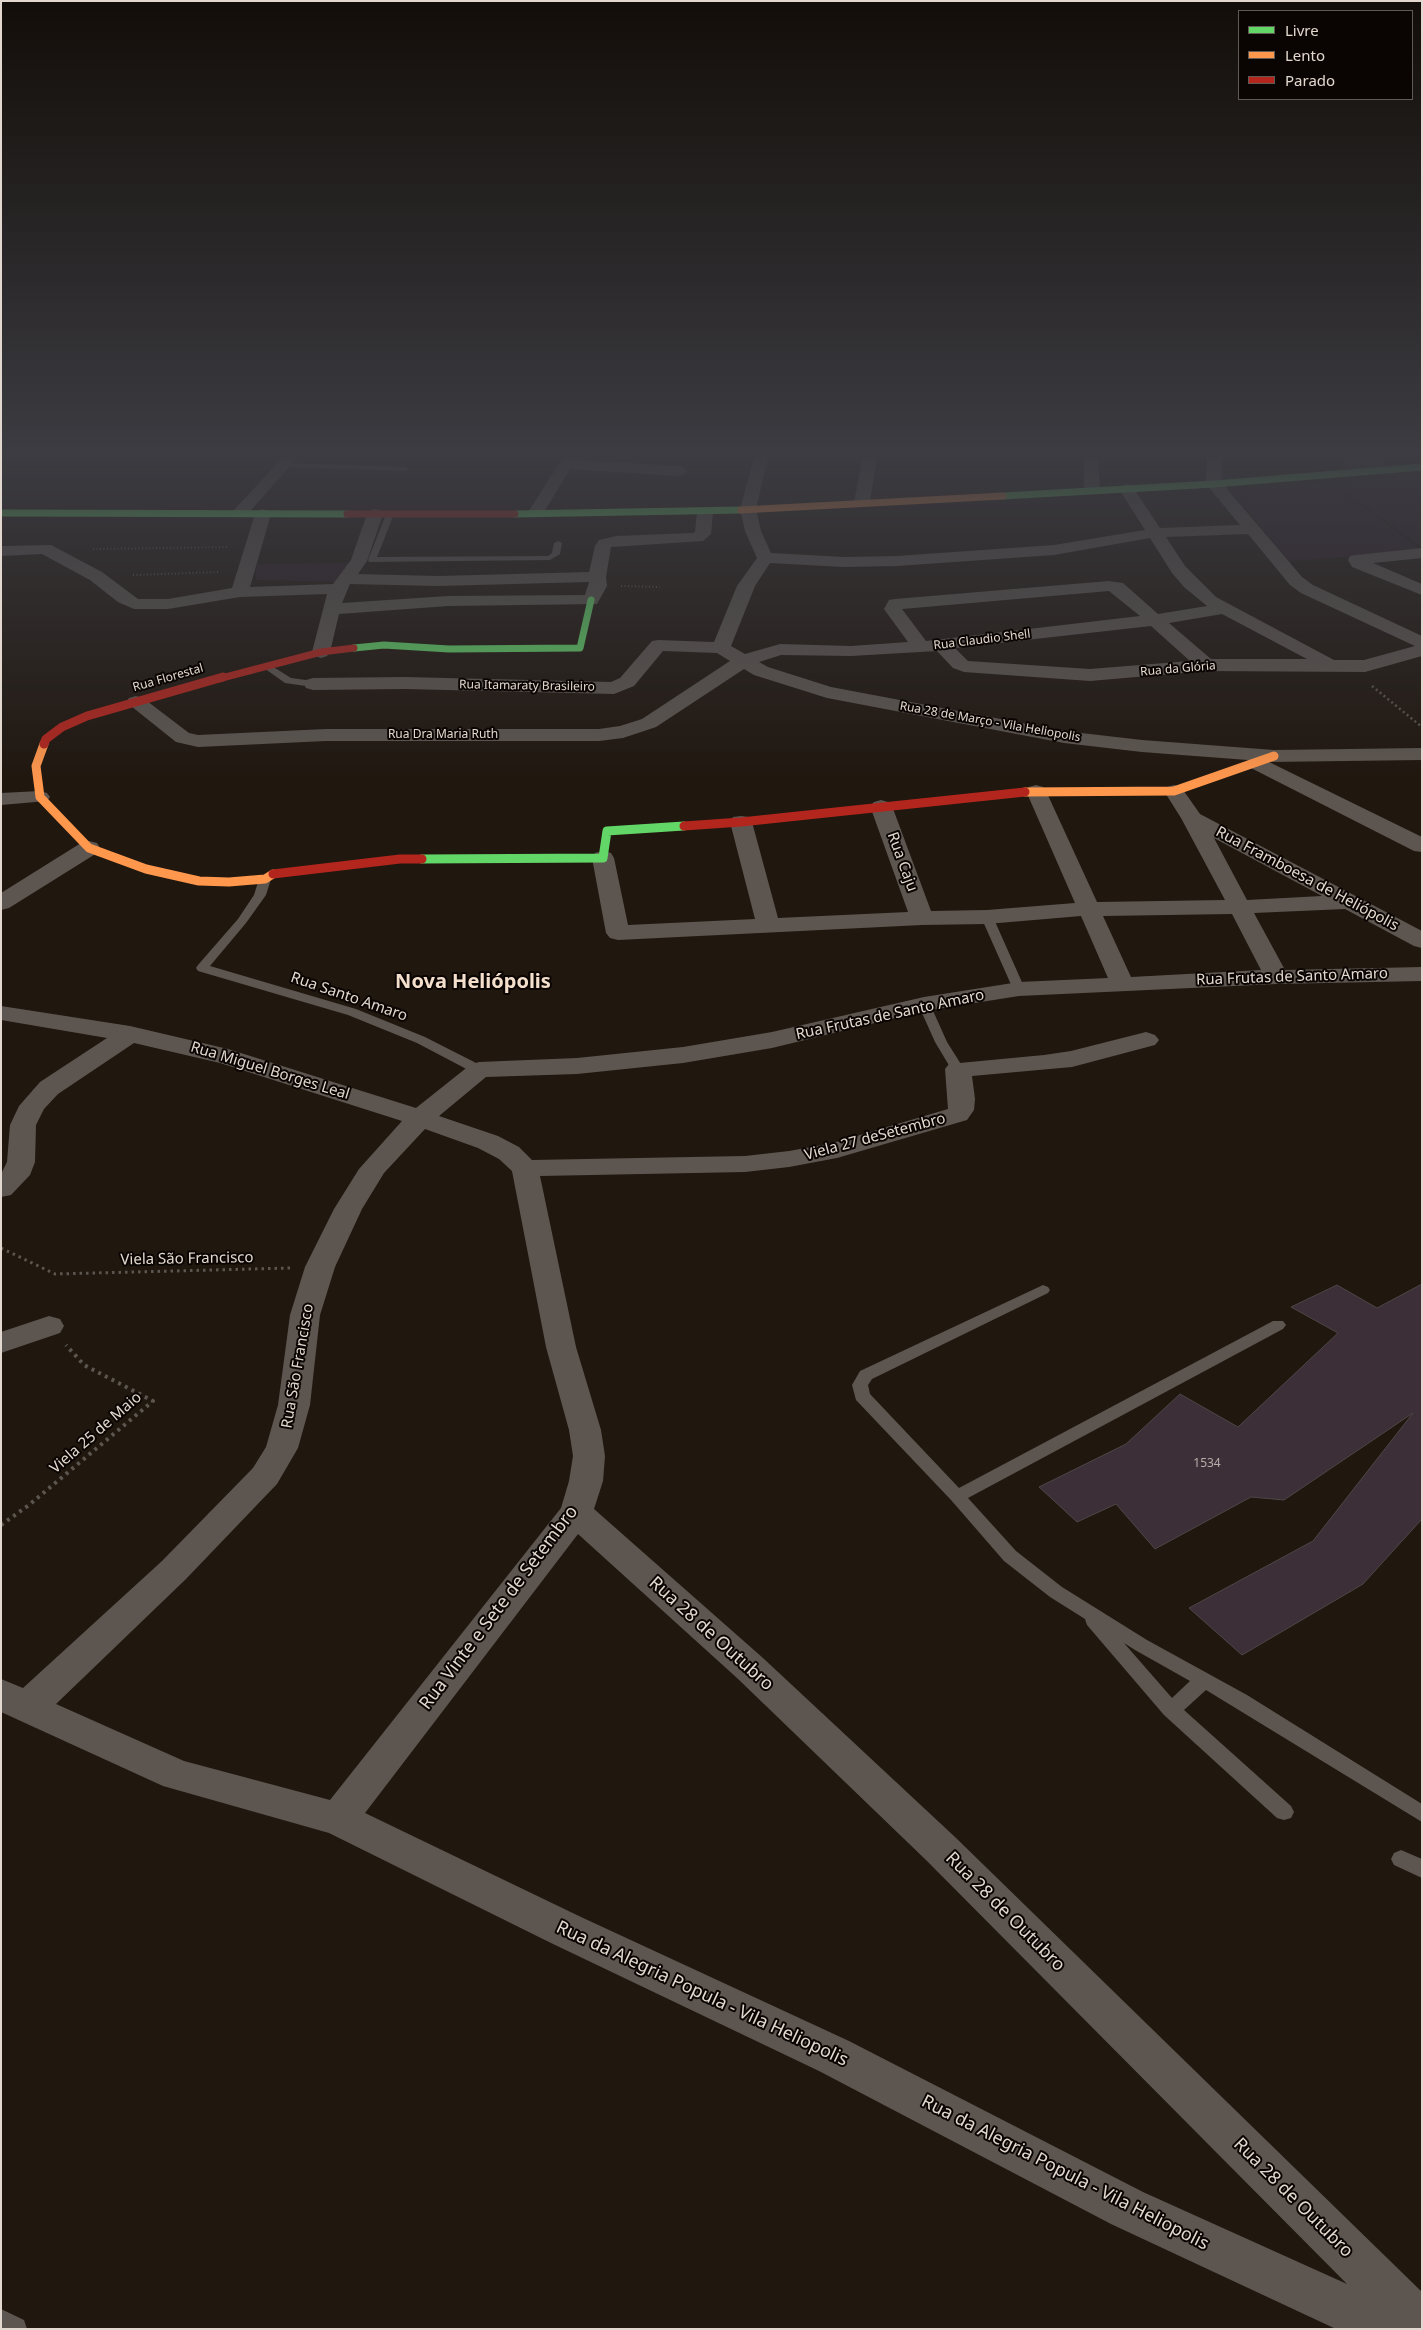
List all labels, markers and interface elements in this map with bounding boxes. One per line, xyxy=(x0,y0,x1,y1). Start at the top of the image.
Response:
legend xyxy=(1238,10,1413,100)
text: Livre xyxy=(1285,20,1319,40)
text: Lento xyxy=(1285,45,1325,65)
text: Parado xyxy=(1285,70,1335,90)
street label: Rua Claudio Shell xyxy=(933,627,1031,653)
street label: Rua da Glória xyxy=(1140,659,1216,679)
street label: Rua Florestal xyxy=(131,661,205,695)
street label: Rua Itamaraty Brasileiro xyxy=(459,678,595,694)
street label: Rua 28 de Março - Vila Heliopolis xyxy=(899,699,1081,745)
street label: Rua Dra Maria Ruth xyxy=(388,728,498,742)
street label: Rua Framboesa de Heliópolis xyxy=(1212,823,1402,935)
street label: Rua Caju xyxy=(883,830,921,894)
street label: Rua Frutas de Santo Amaro xyxy=(1196,965,1388,989)
street label: Rua Santo Amaro xyxy=(288,969,410,1025)
district label: Nova Heliópolis xyxy=(395,970,551,994)
street label: Rua Frutas de Santo Amaro xyxy=(794,986,986,1044)
street label: Rua Miguel Borges Leal xyxy=(188,1038,352,1104)
street label: Viela 27 deSetembro xyxy=(803,1110,947,1164)
street label: Viela São Francisco xyxy=(120,1249,254,1269)
street label: Rua São Francisco xyxy=(278,1302,318,1430)
street label: Viela 25 de Maio xyxy=(47,1388,145,1478)
house number: 1534 xyxy=(1193,1457,1221,1471)
street label: Rua Vinte e Sete de Setembro xyxy=(415,1502,583,1714)
street label: Rua 28 de Outubro xyxy=(644,1572,778,1696)
street label: Rua 28 de Outubro xyxy=(941,1848,1069,1976)
street label: Rua da Alegria Popula - Vila Heliopolis xyxy=(553,1917,851,2071)
street label: Rua da Alegria Popula - Vila Heliopolis xyxy=(918,2091,1212,2255)
street label: Rua 28 de Outubro xyxy=(1229,2134,1357,2262)

